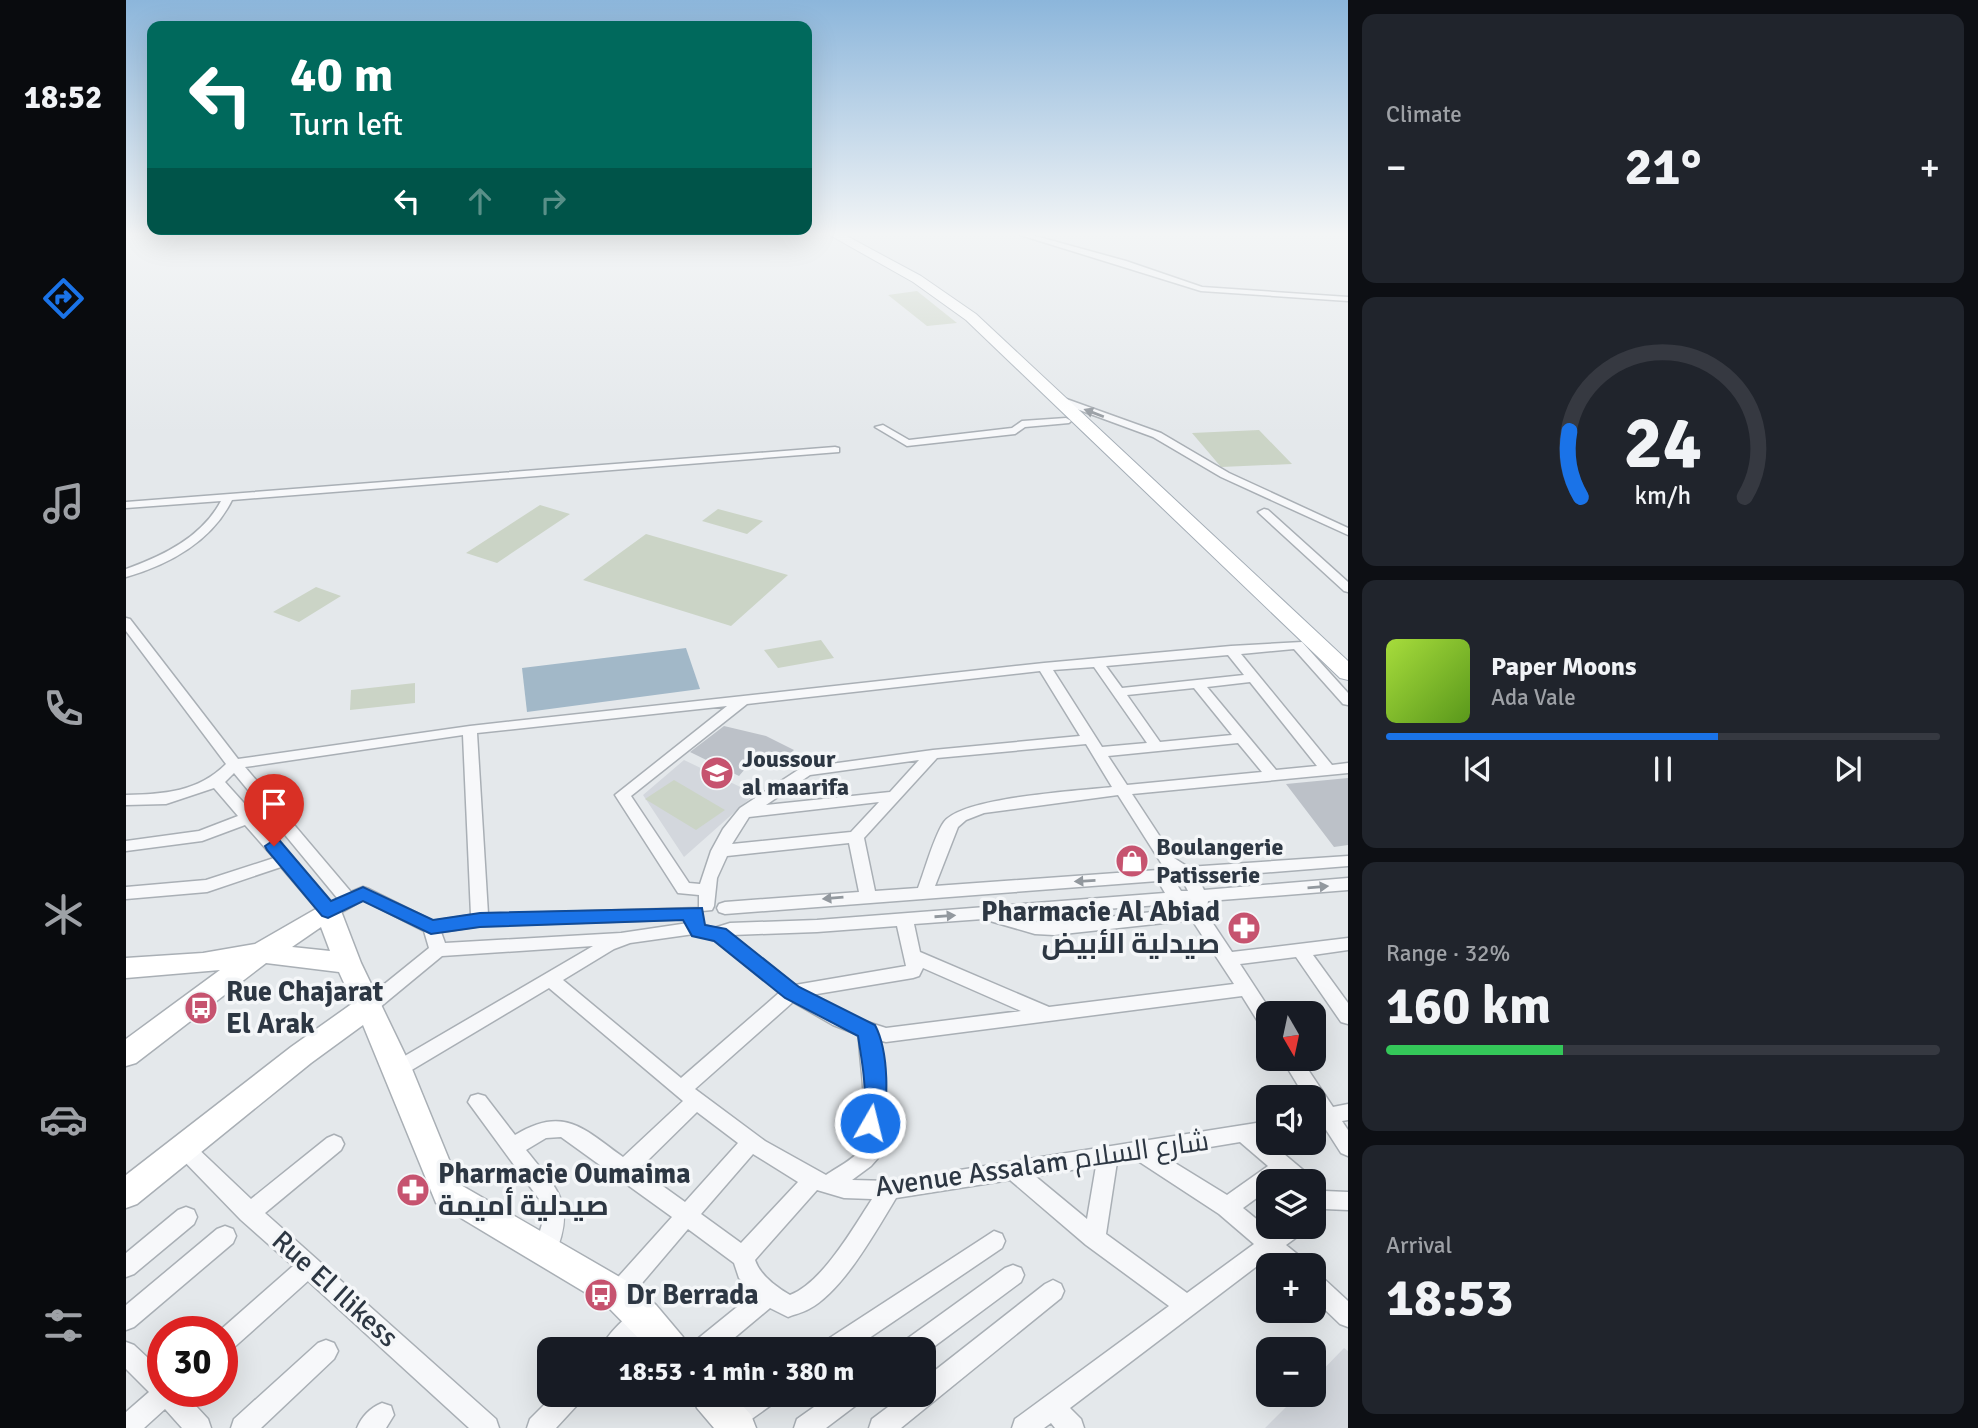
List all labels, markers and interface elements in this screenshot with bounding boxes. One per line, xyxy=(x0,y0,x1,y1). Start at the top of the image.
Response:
text: 40 m xyxy=(290,45,393,105)
icon: left xyxy=(175,49,266,140)
text: 18:52 xyxy=(24,78,102,117)
text: Climate xyxy=(1386,100,1462,129)
text: Turn left xyxy=(290,105,403,144)
text: 21° xyxy=(1625,135,1701,199)
text: − xyxy=(1386,144,1407,191)
text: + xyxy=(1919,144,1940,191)
icon: left xyxy=(388,182,426,220)
icon: ahead xyxy=(461,182,499,220)
icon: right xyxy=(534,182,572,220)
icon: directions xyxy=(39,274,88,323)
text: 24 xyxy=(1624,400,1702,489)
one-way arrow xyxy=(1083,407,1104,418)
icon: music xyxy=(39,479,88,528)
text: km/h xyxy=(1635,480,1691,511)
text: Paper Moons xyxy=(1491,651,1637,683)
text: Ada Vale xyxy=(1491,683,1576,712)
icon: phone xyxy=(39,684,88,733)
place label: Joussour al maarifa xyxy=(742,744,849,802)
icon: previous xyxy=(1459,750,1497,788)
icon: pause xyxy=(1644,750,1682,788)
icon: next xyxy=(1829,750,1867,788)
school or university icon: Joussour al maarifa xyxy=(698,754,736,792)
pin xyxy=(244,774,304,846)
icon: arrive xyxy=(255,785,293,823)
place label: Boulangerie Patisserie xyxy=(1156,832,1283,890)
shop icon: Boulangerie Patisserie xyxy=(1113,842,1151,880)
one-way arrow xyxy=(1073,876,1095,887)
one-way arrow xyxy=(1308,881,1330,892)
icon: climate xyxy=(39,890,88,939)
one-way arrow xyxy=(822,893,844,904)
place label: Pharmacie Al Abiad صيدلية الأبيض xyxy=(981,895,1220,961)
pharmacy icon: Pharmacie Al Abiad صيدلية الأبيض xyxy=(1225,909,1263,947)
one-way arrow xyxy=(934,910,956,921)
text: Range · 32% xyxy=(1386,939,1510,968)
text: 160 km xyxy=(1386,974,1551,1038)
place label: Rue Chajarat El Arak xyxy=(226,975,384,1041)
bus stop icon: Rue Chajarat El Arak xyxy=(182,989,220,1027)
north arrow xyxy=(1256,1001,1326,1071)
map controls xyxy=(1256,1001,1326,1407)
button: sound xyxy=(1256,1085,1326,1155)
position arrow xyxy=(833,1086,907,1160)
icon: car xyxy=(39,1095,88,1144)
street label: Avenue Assalam شارع السلام xyxy=(873,1124,1211,1206)
place label: Pharmacie Oumaima صيدلية أميمة xyxy=(438,1157,691,1223)
button: layers xyxy=(1256,1169,1326,1239)
pharmacy icon: Pharmacie Oumaima صيدلية أميمة xyxy=(394,1171,432,1209)
street label: Rue El Ilikess xyxy=(265,1224,405,1354)
text: Arrival xyxy=(1386,1231,1452,1260)
button: + xyxy=(1256,1253,1326,1323)
text: 18:53 xyxy=(1386,1266,1514,1330)
bus stop icon: Dr Berrada xyxy=(582,1276,620,1314)
place label: Dr Berrada xyxy=(626,1278,759,1312)
icon: filters xyxy=(39,1301,88,1350)
speed limit sign: 30 xyxy=(147,1316,238,1407)
button: − xyxy=(1256,1337,1326,1407)
text: 18:53 · 1 min · 380 m xyxy=(619,1356,854,1388)

